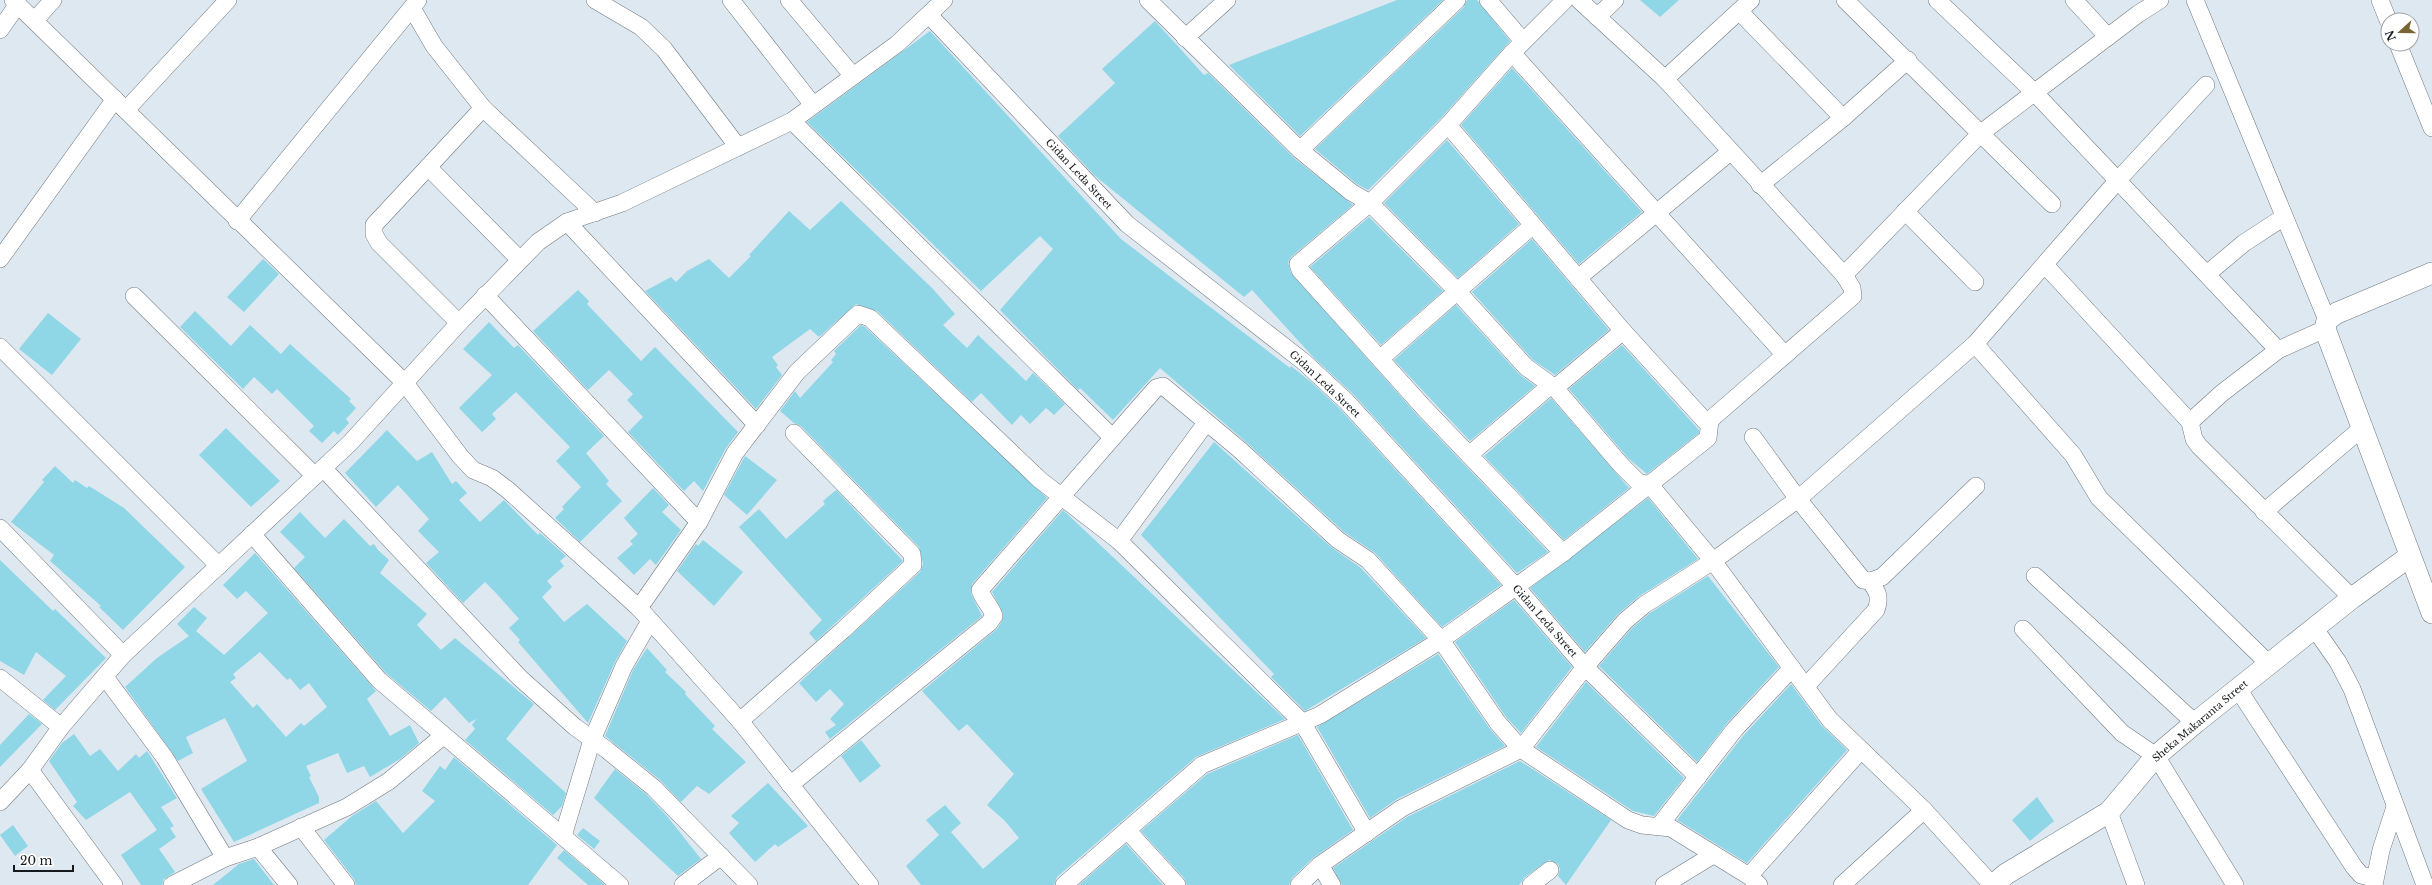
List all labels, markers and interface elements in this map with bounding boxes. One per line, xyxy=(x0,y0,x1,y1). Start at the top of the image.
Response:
north arrow xyxy=(2380,12,2420,52)
text: N xyxy=(2382,28,2399,43)
street label: Gidan Leda Street xyxy=(1043,136,1115,212)
street label: Gidan Leda Street xyxy=(1287,348,1363,420)
street label: Gidan Leda Street xyxy=(1510,582,1580,660)
street label: Sheka Makaranta Street xyxy=(2149,677,2251,765)
scale bar xyxy=(14,847,73,873)
text: 20 m xyxy=(20,853,52,868)

